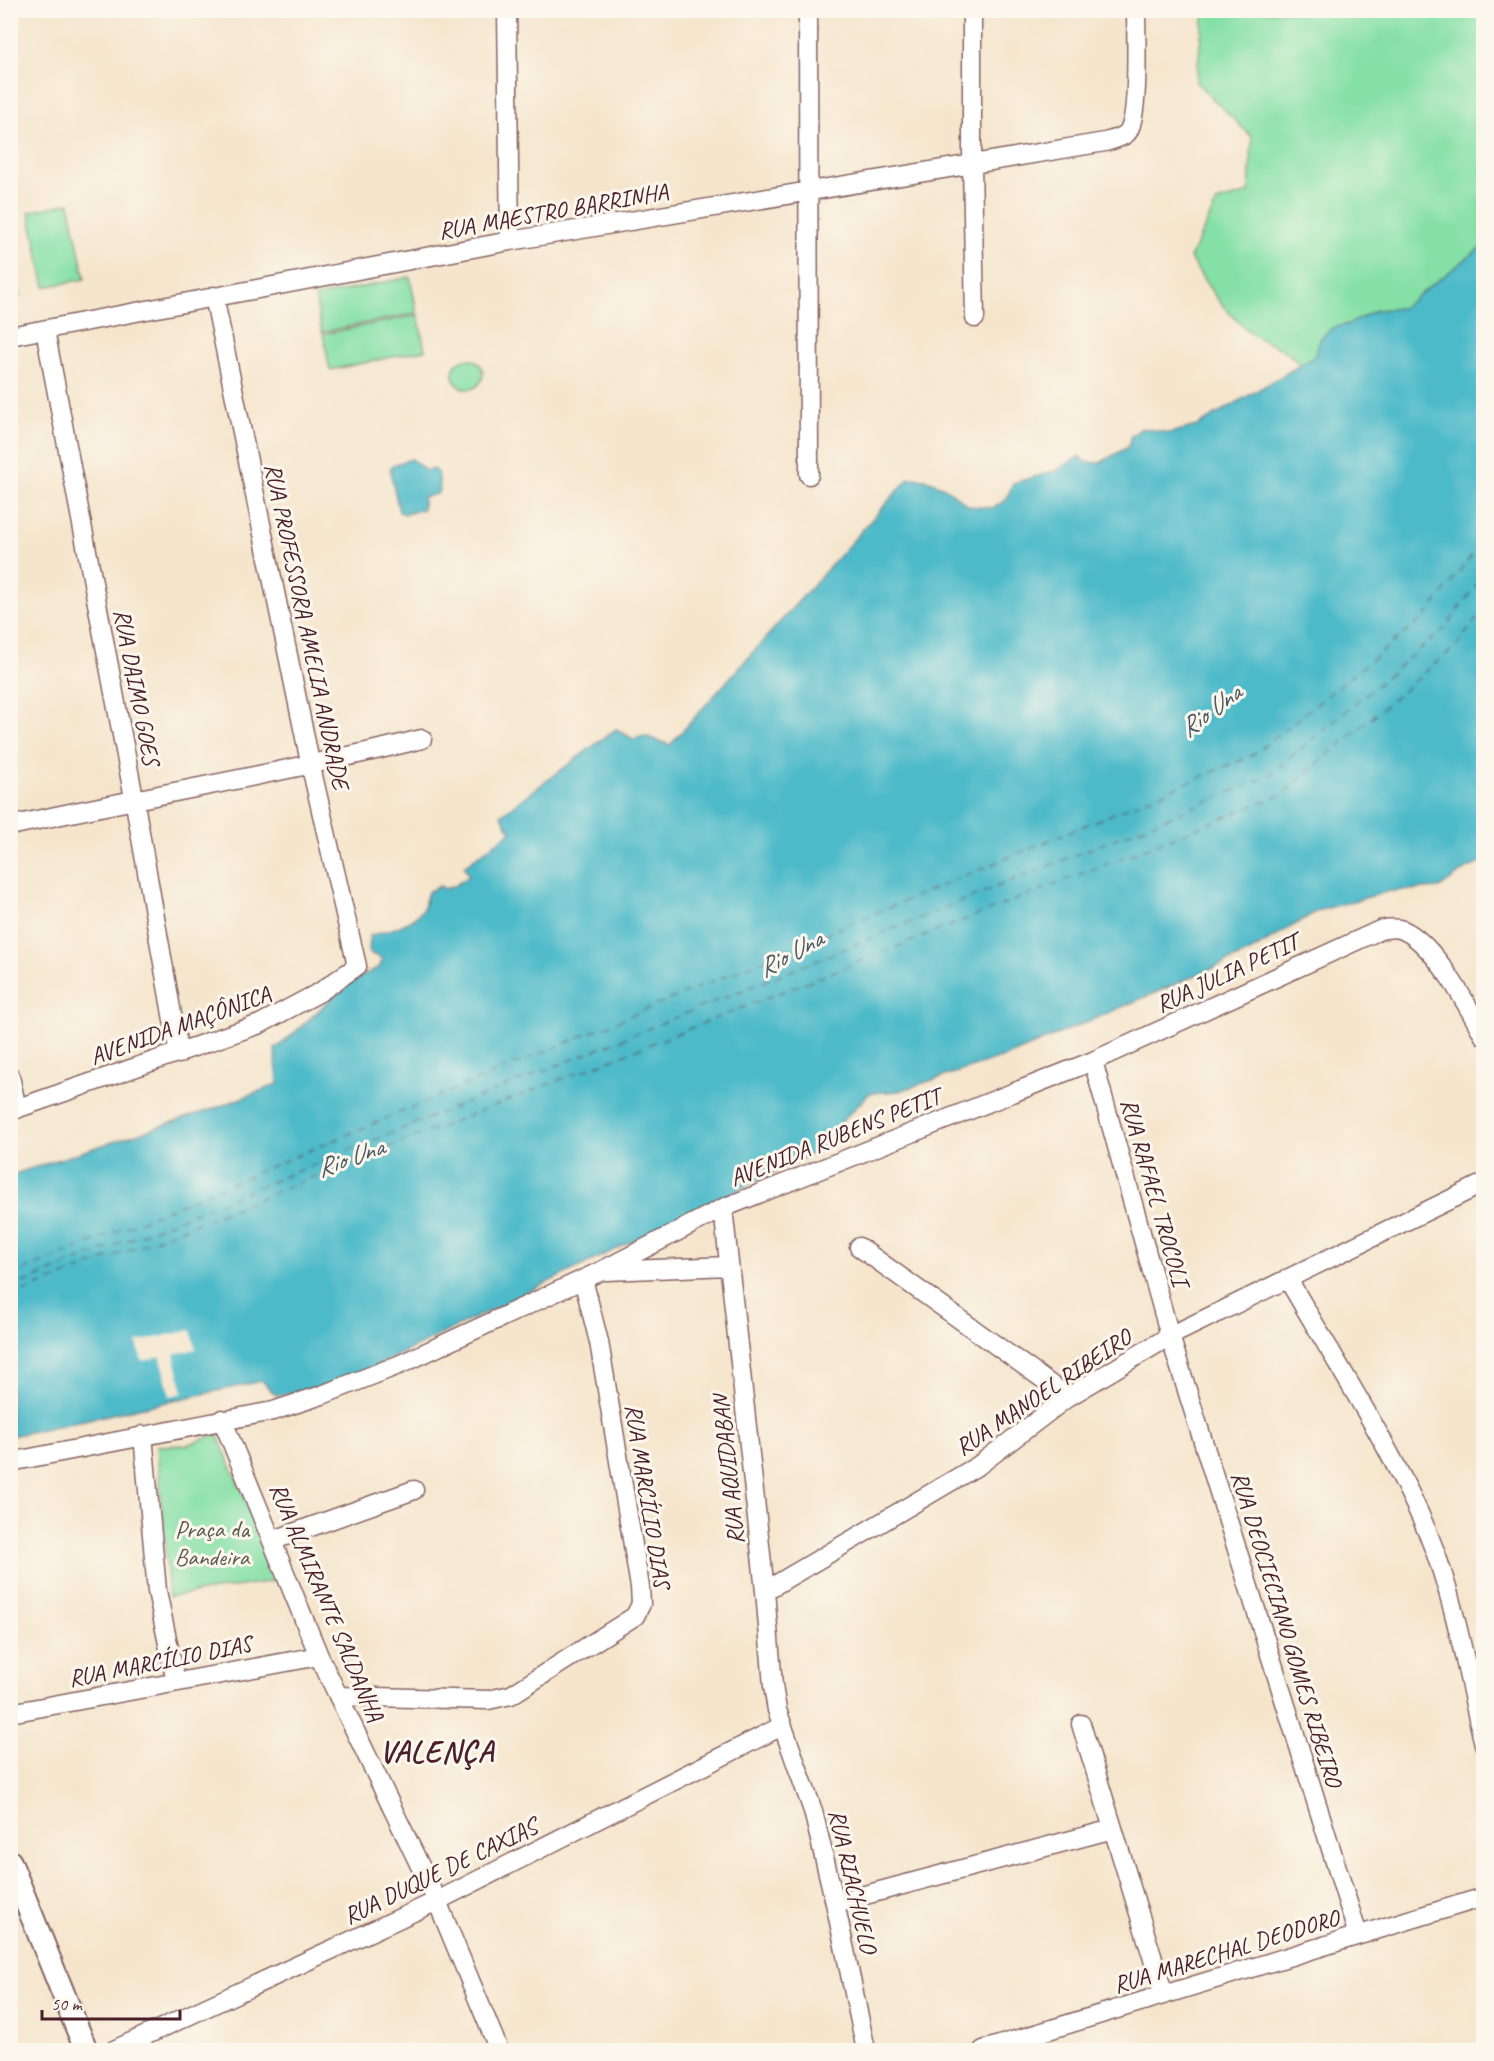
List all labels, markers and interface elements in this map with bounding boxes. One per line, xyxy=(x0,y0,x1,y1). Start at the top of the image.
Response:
street label: RUA MAESTRO BARRINHA xyxy=(436,176,671,246)
street label: RUA PROFESSORA AMELIA ANDRADE xyxy=(258,460,357,795)
street label: RUA DAIMO GOES xyxy=(107,606,167,771)
water label: Rio Una xyxy=(1173,674,1251,744)
water label: Rio Una xyxy=(752,921,831,985)
street label: RUA JULIA PETIT xyxy=(1151,924,1309,1019)
street label: AVENIDA MAÇÔNICA xyxy=(86,978,275,1072)
street label: AVENIDA RUBENS PETIT xyxy=(725,1079,950,1193)
street label: RUA RAFAEL TROCOLI xyxy=(1114,1095,1198,1294)
water label: Rio Una xyxy=(312,1129,391,1185)
street label: RUA MANOEL RIBEIRO xyxy=(949,1320,1139,1462)
street label: RUA AQUIDABAN xyxy=(705,1391,751,1546)
street label: RUA MARCÍLIO DIAS xyxy=(619,1402,678,1593)
street label: RUA DEOCIECIANO GOMES RIBEIRO xyxy=(1225,1468,1350,1793)
street label: RUA ALMIRANTE SALDANHA xyxy=(263,1478,391,1727)
park label: Praça da Bandeira xyxy=(175,1514,251,1572)
street label: RUA MARCÍLIO DIAS xyxy=(66,1628,257,1693)
district label: VALENÇA xyxy=(379,1733,496,1771)
street label: RUA RIACHUELO xyxy=(822,1806,885,1959)
street label: RUA DUQUE DE CAXIAS xyxy=(338,1809,546,1931)
street label: RUA MARECHAL DEODORO xyxy=(1110,1902,1345,2000)
scale bar xyxy=(42,1983,180,2021)
text: 50 m xyxy=(51,1993,84,2015)

